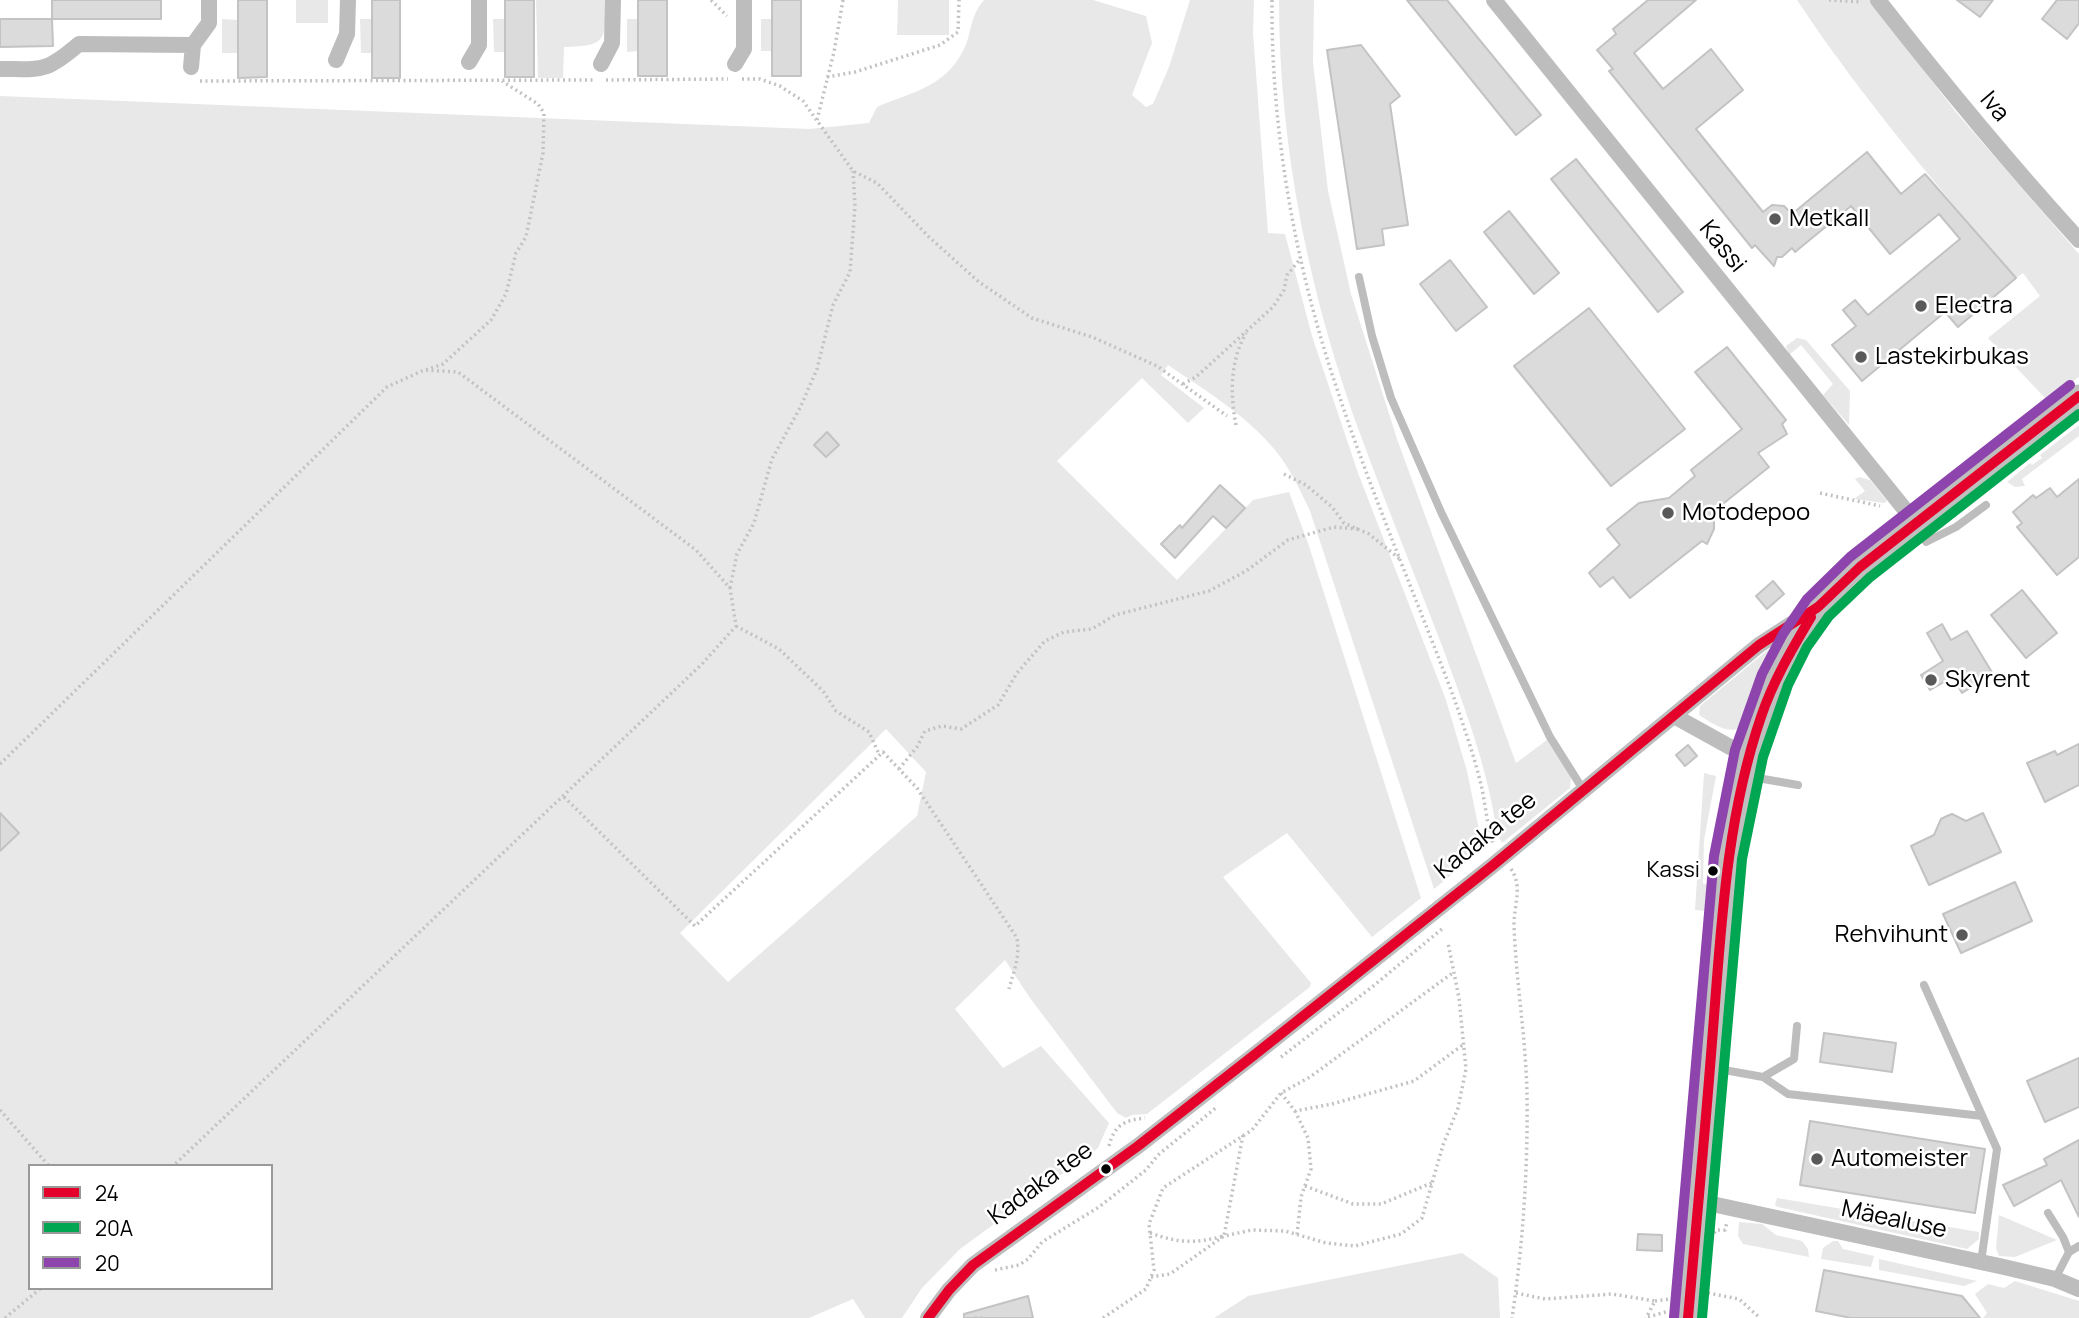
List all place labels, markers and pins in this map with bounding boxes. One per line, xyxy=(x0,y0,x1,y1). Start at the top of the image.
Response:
place label: Metkall xyxy=(1789,205,1869,233)
marker: Metkall xyxy=(1767,211,1783,227)
place label: Electra xyxy=(1935,292,2013,320)
marker: Electra xyxy=(1913,298,1929,314)
place label: Lastekirbukas xyxy=(1875,343,2029,371)
marker: Lastekirbukas xyxy=(1853,349,1869,365)
place label: Motodepoo xyxy=(1682,499,1810,527)
marker: Motodepoo xyxy=(1660,505,1676,521)
place label: Skyrent xyxy=(1945,666,2030,694)
marker: Skyrent xyxy=(1923,672,1939,688)
place label: Kassi xyxy=(1646,858,1700,884)
marker: Kassi xyxy=(1706,864,1720,878)
place label: Rehvihunt xyxy=(1834,921,1948,949)
marker: Rehvihunt xyxy=(1954,927,1970,943)
place label: Automeister xyxy=(1831,1145,1968,1173)
marker: Automeister xyxy=(1809,1151,1825,1167)
unlabelled marker xyxy=(1099,1162,1113,1176)

